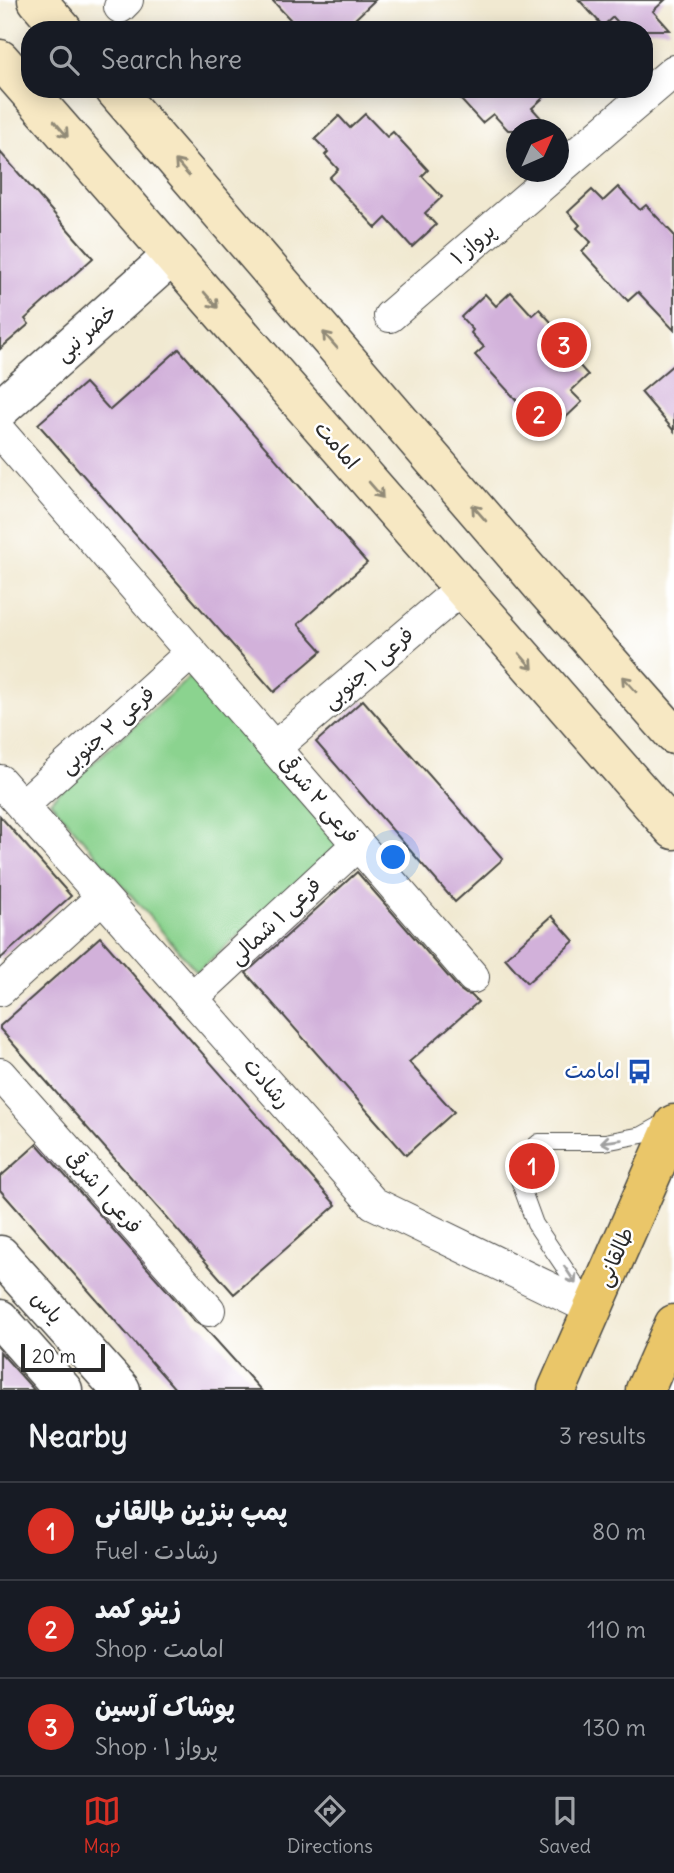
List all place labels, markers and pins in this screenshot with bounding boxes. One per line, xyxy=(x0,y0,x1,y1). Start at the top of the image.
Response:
pin: 3 xyxy=(541,319,587,371)
pin: 2 xyxy=(516,388,562,440)
place label: امامت xyxy=(564,1057,620,1084)
bus stop icon: امامت xyxy=(626,1057,654,1085)
pin: 1 xyxy=(509,1140,555,1192)

